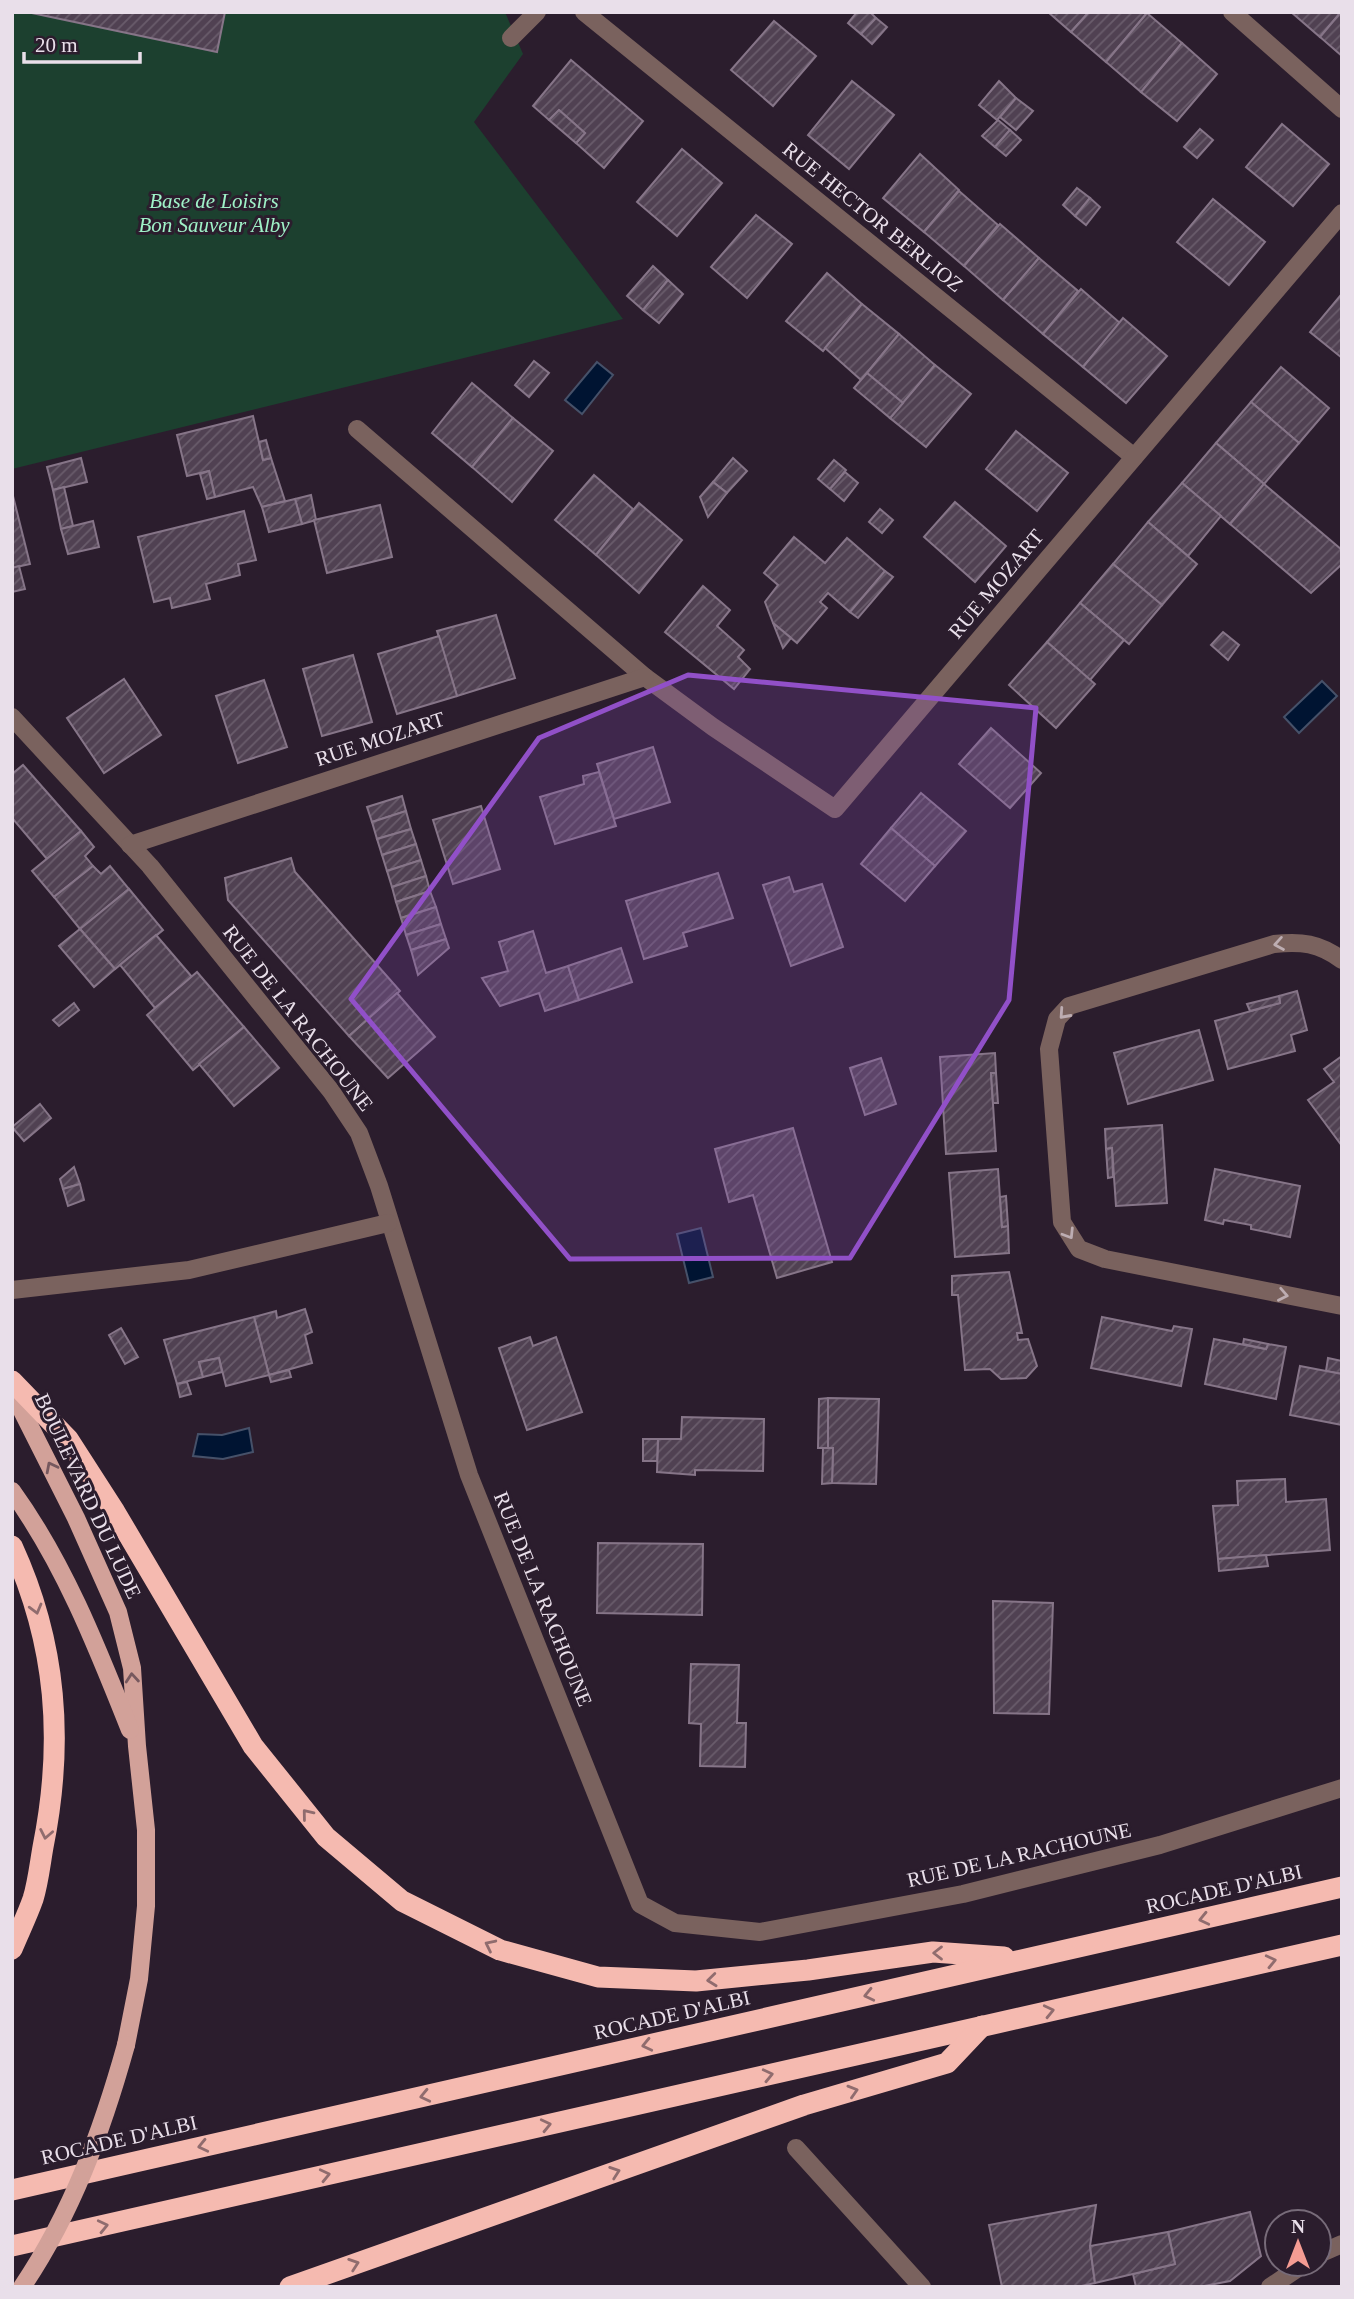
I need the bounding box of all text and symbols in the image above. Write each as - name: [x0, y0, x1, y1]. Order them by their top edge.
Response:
- scale bar: [24, 21, 140, 65]
- text: 20 m: [35, 33, 78, 57]
- street label: RUE HECTOR BERLIOZ: [778, 137, 968, 297]
- park label: Base de Loisirs Bon Sauveur Alby: [138, 189, 290, 237]
- street label: RUE MOZART: [944, 525, 1049, 643]
- street label: RUE MOZART: [312, 707, 448, 771]
- street label: RUE DE LA RACHOUNE: [218, 920, 378, 1116]
- one-way arrow: [1273, 936, 1284, 951]
- one-way arrow: [1060, 1005, 1072, 1018]
- one-way arrow: [1060, 1226, 1073, 1239]
- one-way arrow: [1277, 1287, 1289, 1302]
- street label: BOULEVARD DU LUDE: [30, 1390, 146, 1602]
- one-way arrow: [45, 1462, 59, 1474]
- street label: RUE DE LA RACHOUNE: [489, 1488, 597, 1710]
- one-way arrow: [28, 1603, 42, 1615]
- one-way arrow: [125, 1672, 140, 1683]
- one-way arrow: [303, 1809, 316, 1821]
- street label: RUE DE LA RACHOUNE: [905, 1818, 1133, 1892]
- one-way arrow: [39, 1828, 54, 1840]
- street label: ROCADE D'ALBI: [1144, 1859, 1304, 1919]
- one-way arrow: [1198, 1910, 1210, 1925]
- one-way arrow: [485, 1939, 497, 1953]
- one-way arrow: [932, 1945, 943, 1961]
- one-way arrow: [1265, 1955, 1277, 1969]
- one-way arrow: [707, 1972, 718, 1987]
- street label: ROCADE D'ALBI: [592, 1985, 752, 2045]
- one-way arrow: [863, 1987, 875, 2001]
- one-way arrow: [1043, 2005, 1055, 2019]
- one-way arrow: [641, 2037, 653, 2052]
- one-way arrow: [762, 2068, 774, 2083]
- one-way arrow: [847, 2084, 859, 2099]
- one-way arrow: [419, 2087, 431, 2102]
- street label: ROCADE D'ALBI: [39, 2110, 199, 2170]
- one-way arrow: [540, 2119, 552, 2133]
- one-way arrow: [197, 2138, 209, 2152]
- one-way arrow: [608, 2166, 620, 2180]
- one-way arrow: [318, 2169, 330, 2184]
- north arrow: [1263, 2208, 1333, 2278]
- text: N: [1291, 2216, 1305, 2237]
- one-way arrow: [97, 2220, 109, 2234]
- one-way arrow: [347, 2258, 359, 2272]

